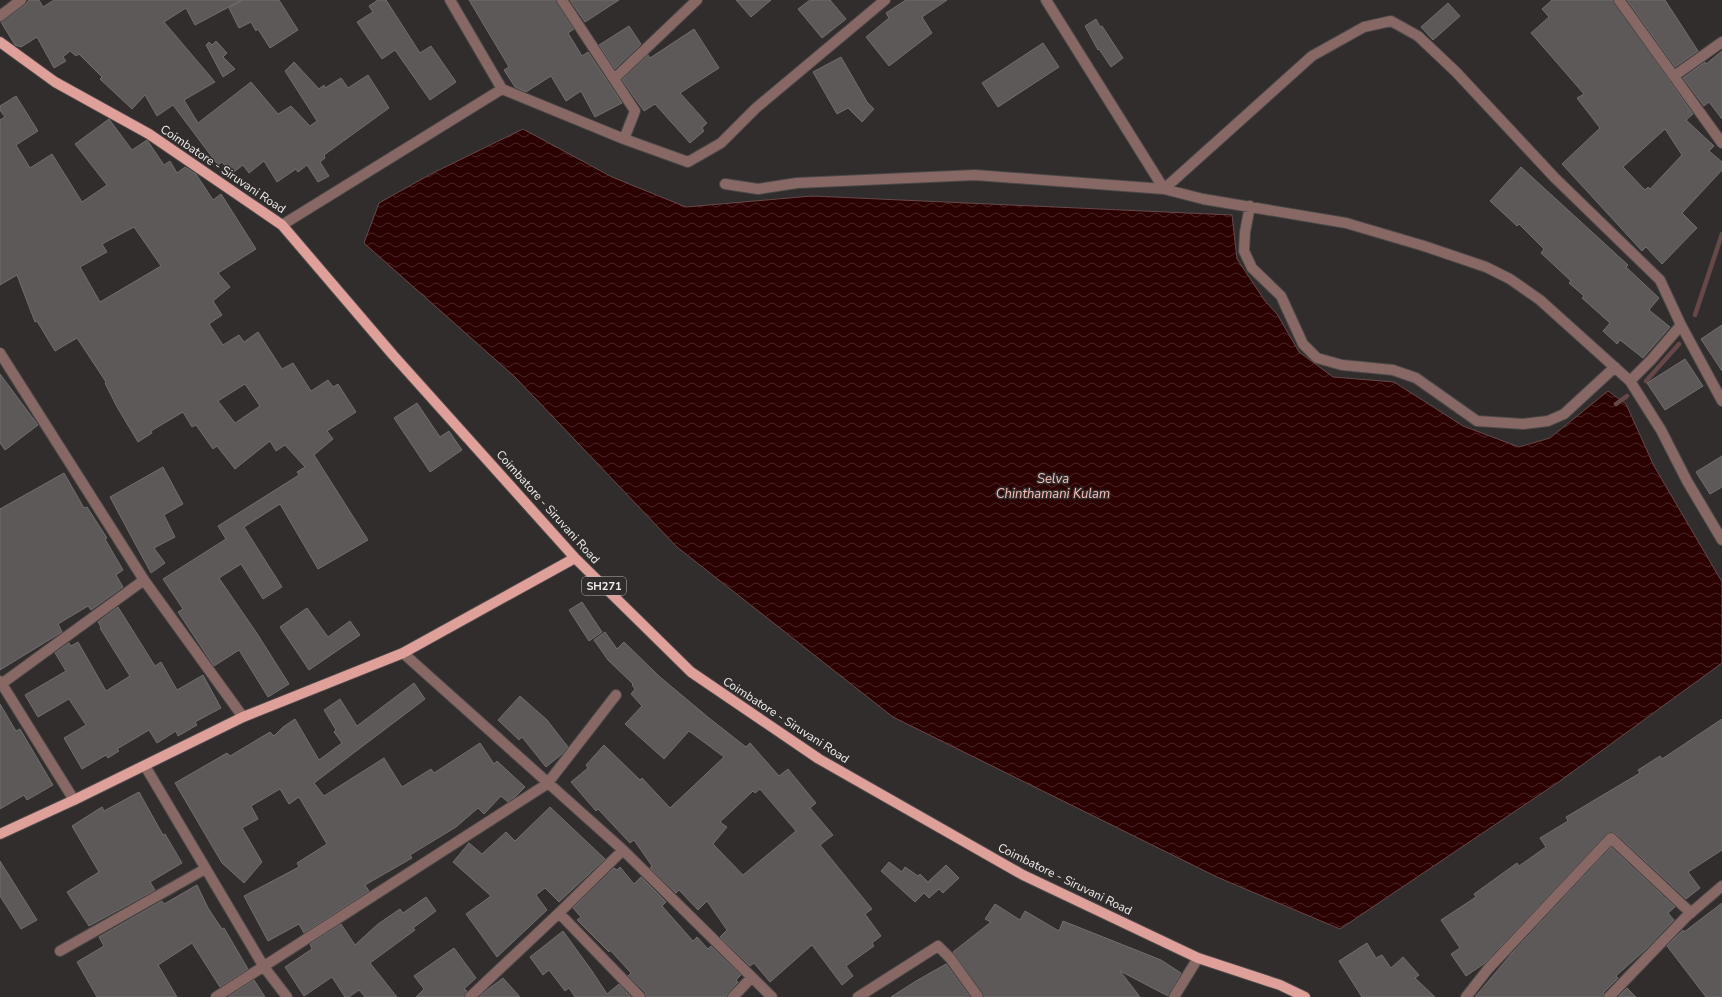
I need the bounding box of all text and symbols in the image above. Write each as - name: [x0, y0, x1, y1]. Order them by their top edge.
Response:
- street label: Coimbatore - Siruvani Road: [157, 121, 289, 217]
- street label: Coimbatore - Siruvani Road: [493, 447, 603, 567]
- water label: Selva Chinthamani Kulam: [996, 470, 1110, 503]
- road number: SH271: [582, 577, 626, 595]
- street label: Coimbatore - Siruvani Road: [720, 673, 852, 767]
- street label: Coimbatore - Siruvani Road: [995, 839, 1135, 919]

